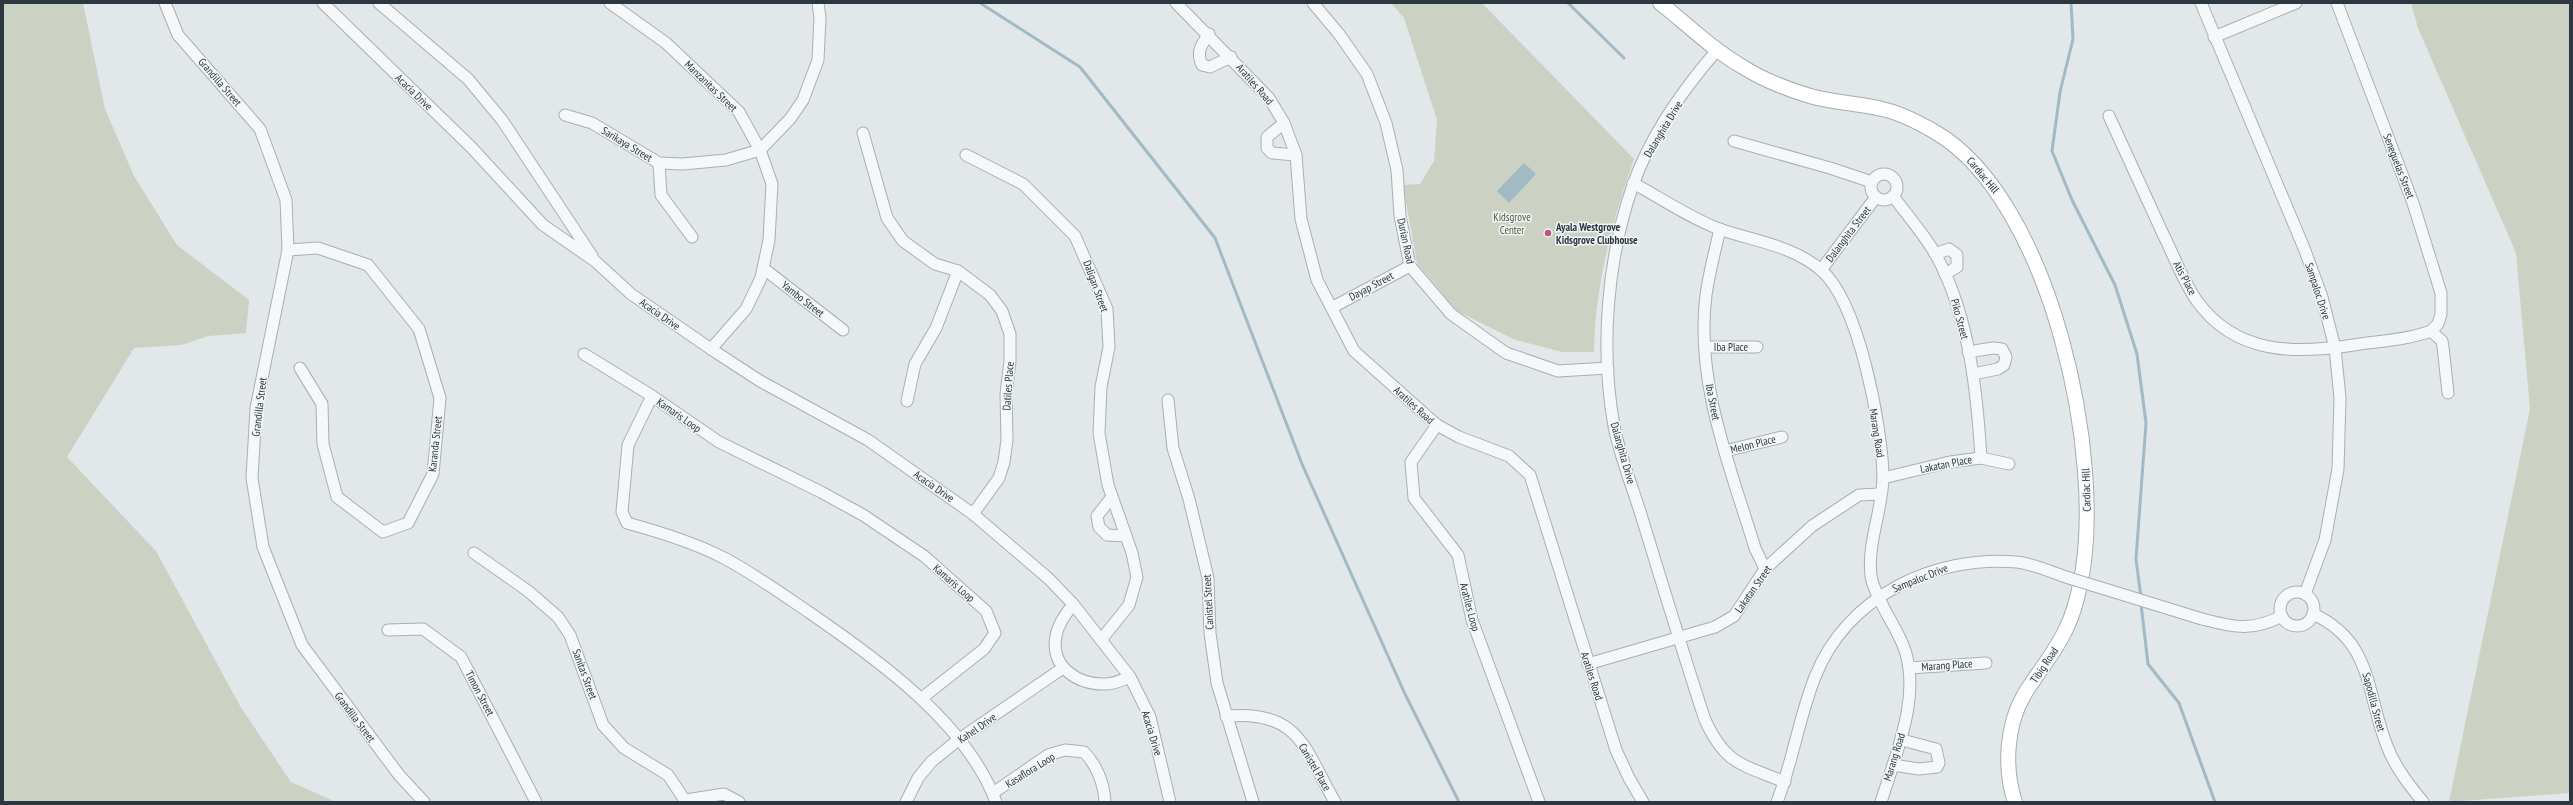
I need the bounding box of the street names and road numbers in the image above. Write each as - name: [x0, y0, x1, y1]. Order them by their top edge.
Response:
- street label: Grandilla Street: [195, 55, 245, 109]
- street label: Manzanitas Street: [682, 57, 740, 115]
- street label: Aratiles Road: [1233, 61, 1277, 108]
- street label: Acacia Drive: [392, 71, 436, 113]
- street label: Dalanghita Drive: [1641, 98, 1686, 160]
- street label: Sarikaya Street: [599, 123, 655, 165]
- street label: Seneguelas Street: [2380, 132, 2418, 200]
- street label: Cardiac Hill: [1964, 154, 2003, 196]
- street label: Dalanghita Street: [1822, 203, 1874, 265]
- street label: Durian Road: [1394, 217, 1418, 265]
- street label: Daligan Street: [1080, 258, 1112, 314]
- street label: Atis Place: [2170, 259, 2200, 298]
- street label: Sampaloc Drive: [2302, 261, 2334, 322]
- street label: Dayap Street: [1346, 268, 1396, 304]
- street label: Yambo Street: [779, 278, 827, 320]
- street label: Acacia Drive: [637, 295, 683, 333]
- street label: Piko Street: [1948, 297, 1972, 341]
- street label: Iba Place: [1714, 340, 1749, 354]
- street label: Datiles Place: [999, 361, 1017, 411]
- street label: Grandilla Street: [248, 377, 270, 437]
- street label: Aratiles Road: [1391, 383, 1437, 427]
- street label: Iba Street: [1703, 383, 1723, 421]
- street label: Kamaris Loop: [654, 395, 704, 435]
- street label: Marang Road: [1866, 407, 1888, 459]
- street label: Karanda Street: [425, 415, 445, 473]
- street label: Dalanghita Drive: [1607, 420, 1639, 486]
- street label: Melon Place: [1729, 432, 1778, 456]
- street label: Lakatan Place: [1919, 452, 1973, 476]
- street label: Acacia Drive: [911, 467, 957, 505]
- street label: Cardiac Hill: [2078, 468, 2094, 512]
- street label: Sampaloc Drive: [1890, 560, 1950, 596]
- street label: Kamaris Loop: [930, 561, 978, 605]
- street label: Lakatan Street: [1732, 563, 1774, 615]
- street label: Canistel Street: [1200, 574, 1216, 630]
- street label: Aratiles Loop: [1457, 581, 1483, 633]
- street label: Tibig Road: [2027, 644, 2061, 686]
- street label: Sanitas Street: [569, 647, 601, 701]
- street label: Aratiles Road: [1578, 650, 1606, 702]
- street label: Marang Place: [1921, 656, 1973, 674]
- street label: Timon Street: [462, 668, 498, 718]
- street label: Sapodilla Street: [2359, 671, 2389, 733]
- street label: Grandilla Street: [332, 689, 378, 745]
- street label: Kahel Drive: [955, 709, 999, 746]
- street label: Acacia Drive: [1139, 709, 1166, 758]
- street label: Marang Road: [1880, 731, 1908, 783]
- street label: Canistel Place: [1296, 741, 1334, 794]
- street label: Kasaflora Loop: [1003, 749, 1058, 791]

